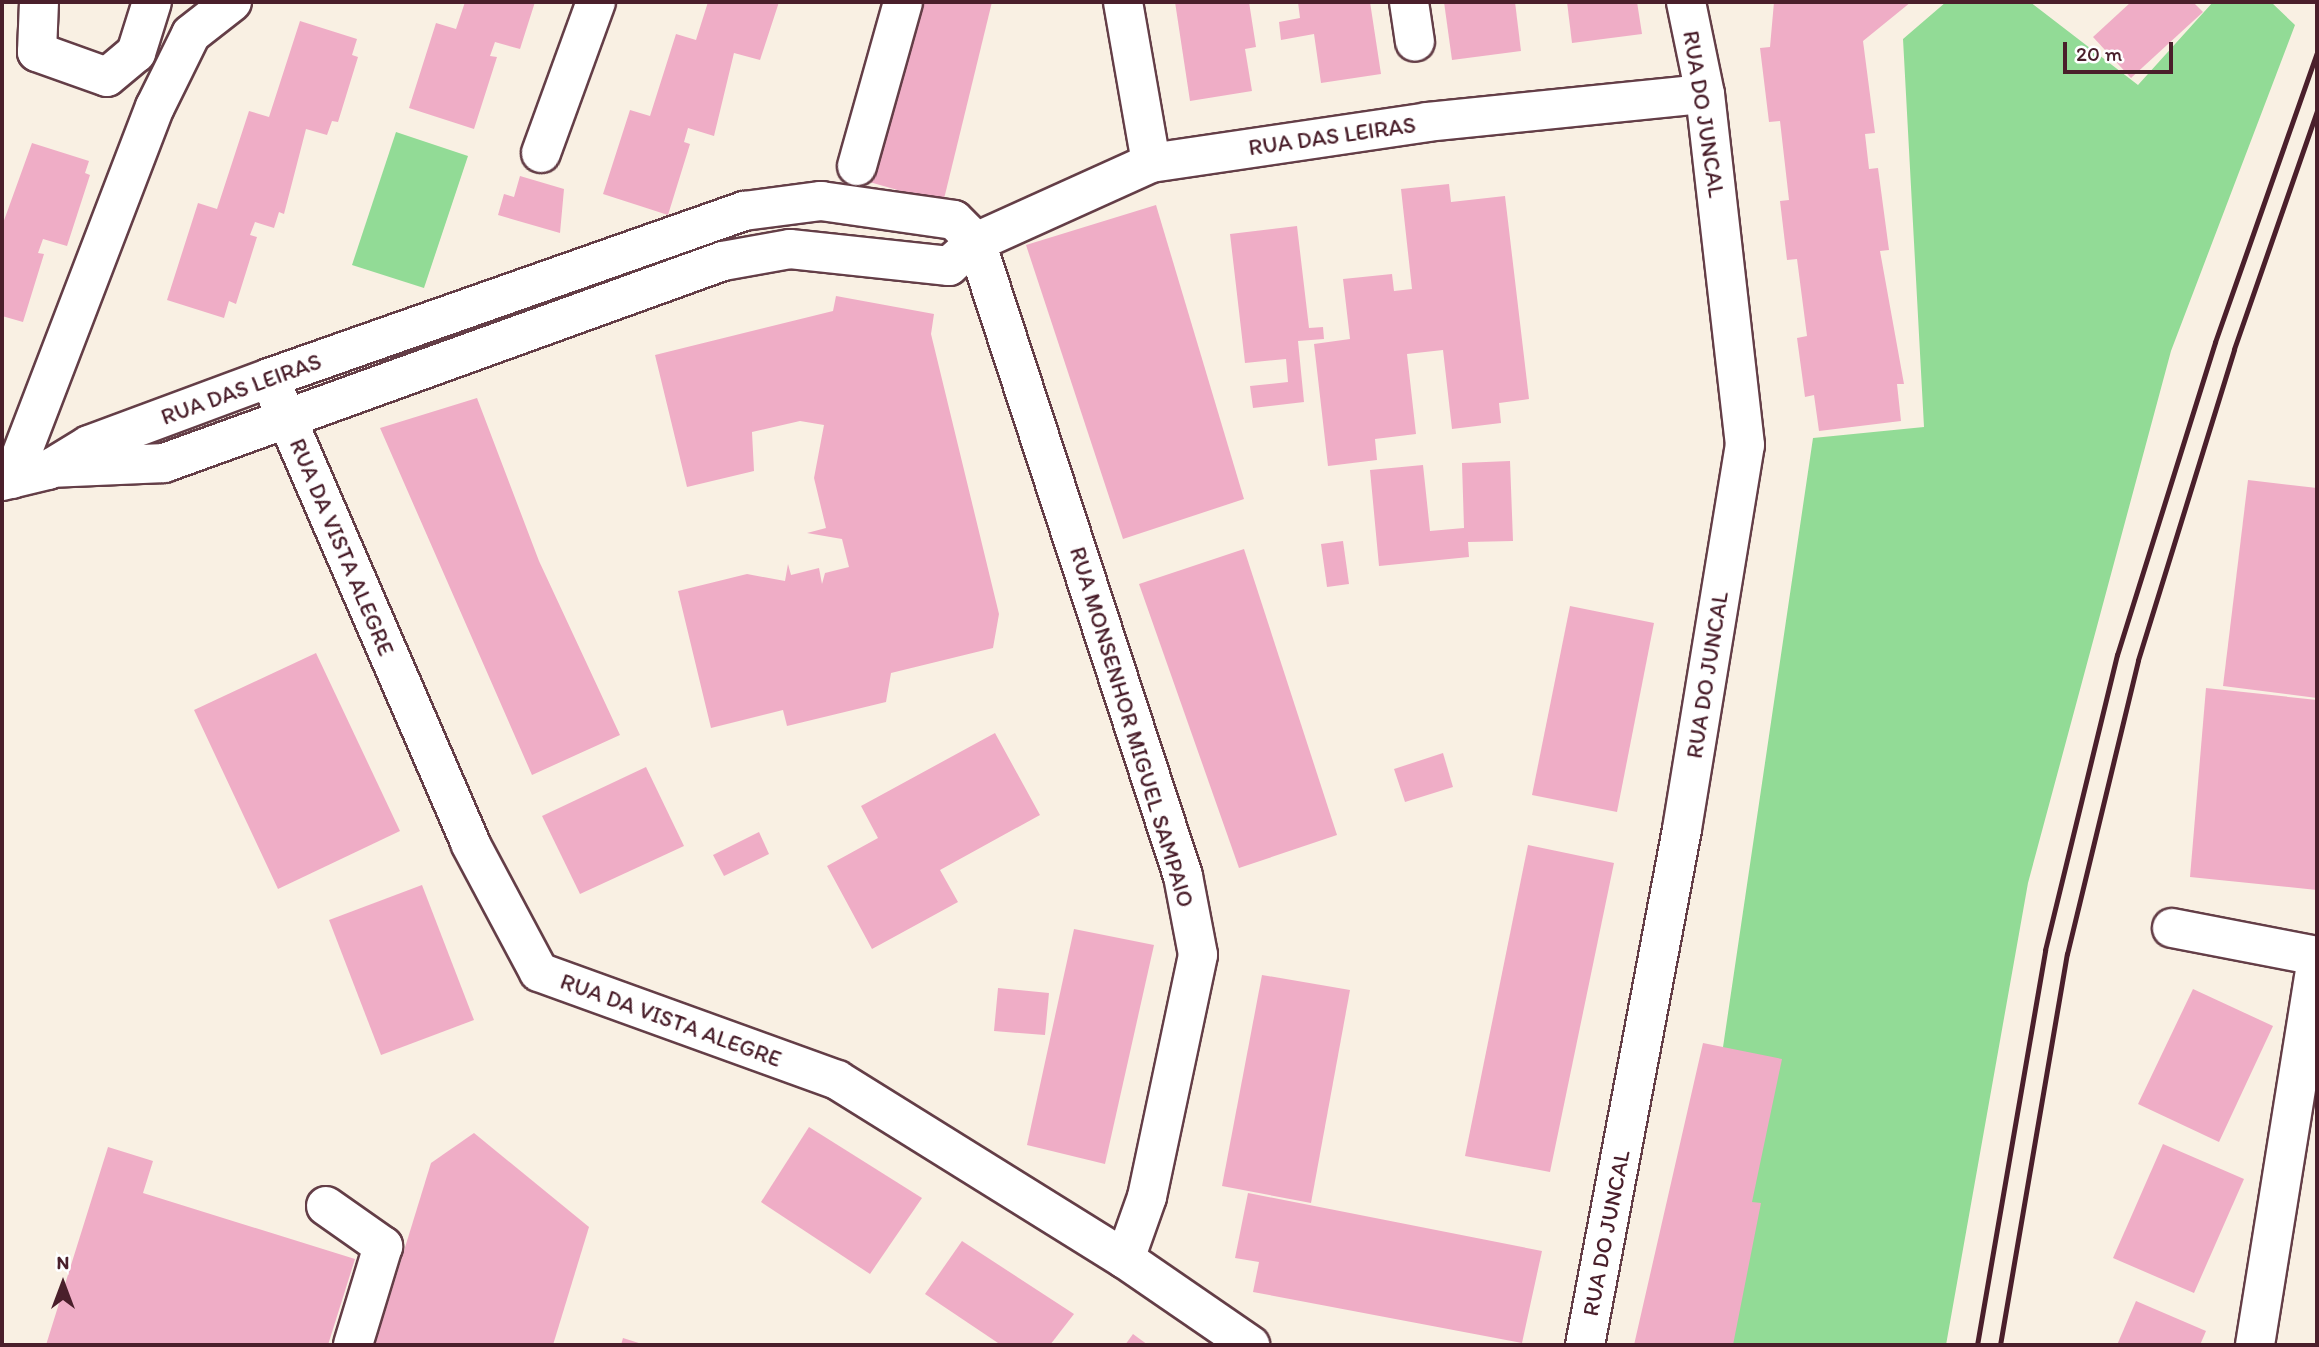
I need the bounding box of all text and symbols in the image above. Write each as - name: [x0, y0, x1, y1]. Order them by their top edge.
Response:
- street label: RUA DO JUNCAL: [1677, 28, 1731, 200]
- scale bar: [2067, 28, 2177, 72]
- text: 20 m: [2076, 41, 2122, 66]
- street label: RUA DAS LEIRAS: [1246, 111, 1418, 161]
- street label: RUA DAS LEIRAS: [157, 347, 325, 431]
- street label: RUA DA VISTA ALEGRE: [284, 434, 400, 660]
- street label: RUA MONSENHOR MIGUEL SAMPAIO: [1063, 542, 1201, 912]
- street label: RUA DO JUNCAL: [1680, 589, 1734, 761]
- street label: RUA DA VISTA ALEGRE: [556, 967, 786, 1073]
- street label: RUA DO JUNCAL: [1576, 1147, 1636, 1319]
- north arrow: [28, 1249, 98, 1319]
- text: N: [57, 1251, 69, 1274]

